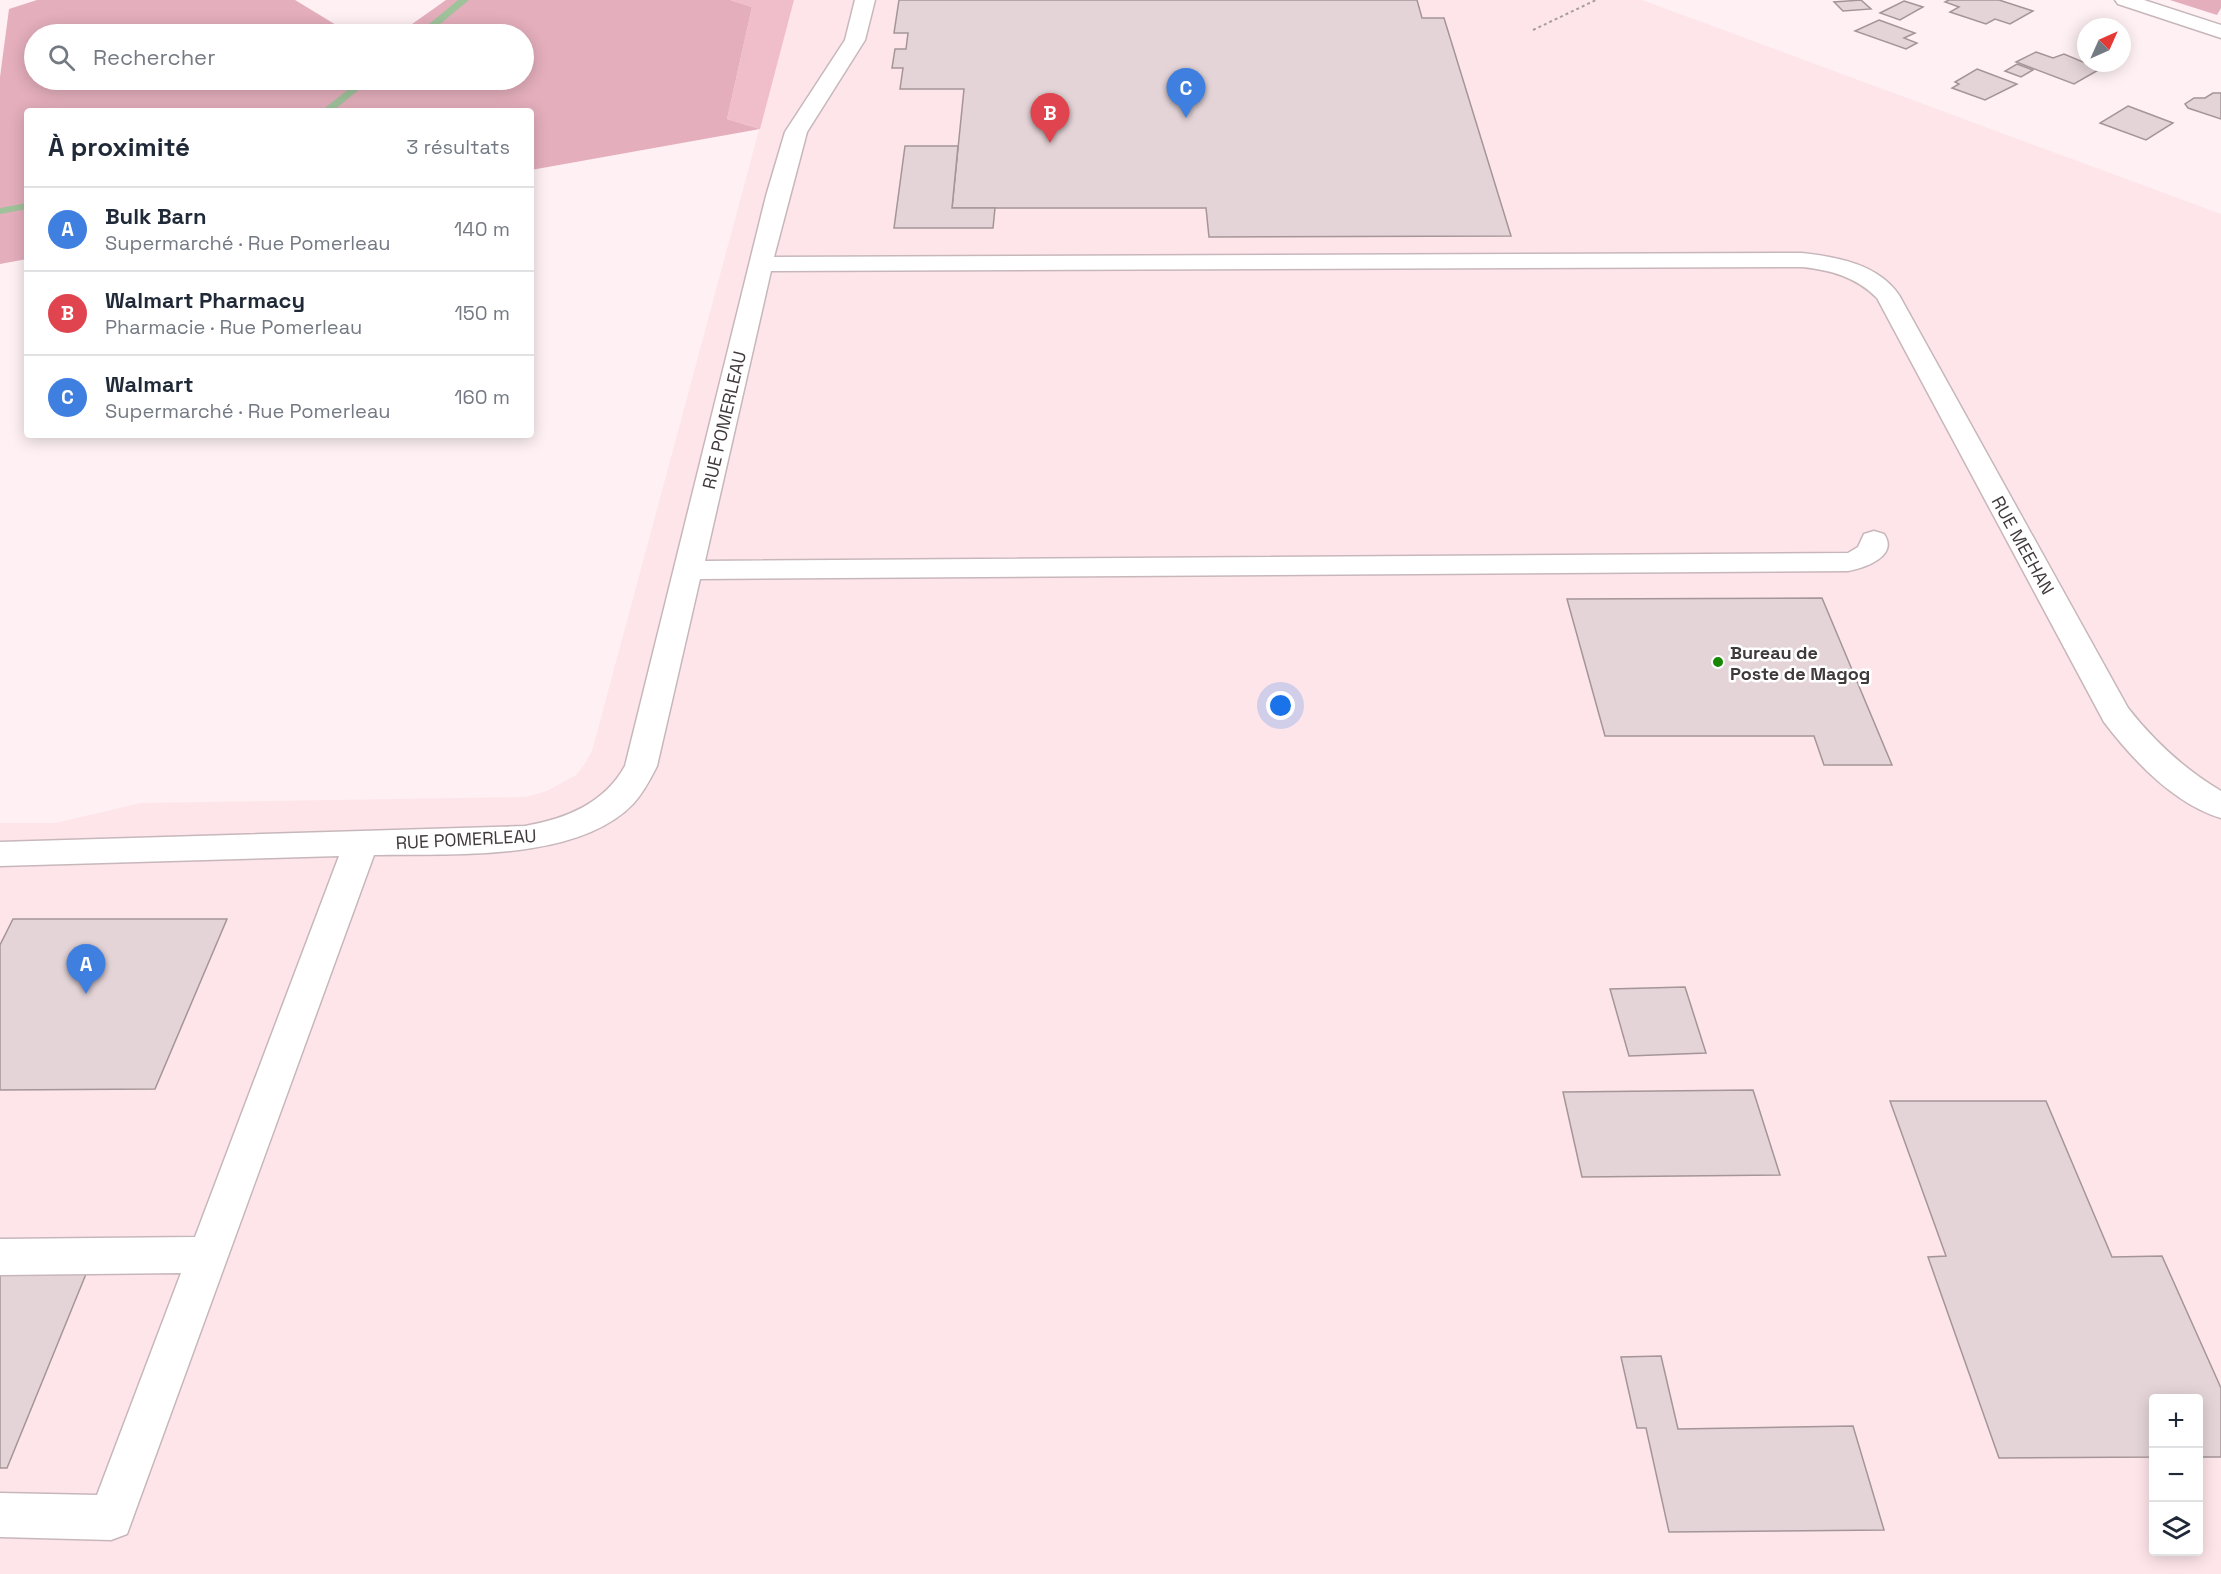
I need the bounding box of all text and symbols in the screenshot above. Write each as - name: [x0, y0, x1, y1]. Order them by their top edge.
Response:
- north arrow: [2077, 18, 2131, 72]
- search box: [24, 24, 534, 90]
- icon: search: [45, 41, 78, 74]
- text: Rechercher: [93, 43, 215, 71]
- pin: C: [1166, 68, 1206, 118]
- pin: B: [1030, 94, 1070, 143]
- text: À proximité: [48, 130, 190, 164]
- text: 3 résultats: [406, 134, 510, 160]
- text: Bulk Barn: [105, 202, 207, 230]
- text: A: [61, 216, 74, 242]
- text: 140 m: [454, 216, 510, 242]
- text: Supermarché · Rue Pomerleau: [105, 230, 390, 256]
- text: Walmart Pharmacy: [105, 286, 305, 314]
- text: B: [61, 300, 74, 326]
- text: 150 m: [455, 300, 510, 326]
- text: Pharmacie · Rue Pomerleau: [105, 314, 362, 340]
- street label: RUE POMERLEAU: [697, 349, 751, 491]
- text: Walmart: [105, 370, 193, 398]
- text: C: [61, 384, 74, 410]
- text: 160 m: [454, 384, 510, 410]
- text: Supermarché · Rue Pomerleau: [105, 398, 390, 424]
- street label: RUE MEEHAN: [1987, 492, 2059, 598]
- place label: Bureau de Poste de Magog: [1730, 641, 1870, 685]
- marker: Bureau de Poste de Magog: [1711, 655, 1725, 669]
- your location: [1266, 691, 1295, 720]
- street label: RUE POMERLEAU: [395, 824, 537, 854]
- pin: A: [66, 944, 106, 994]
- map controls: [2149, 1394, 2203, 1556]
- button: +: [2149, 1394, 2203, 1448]
- button: −: [2149, 1448, 2203, 1502]
- button: layers: [2149, 1502, 2203, 1556]

